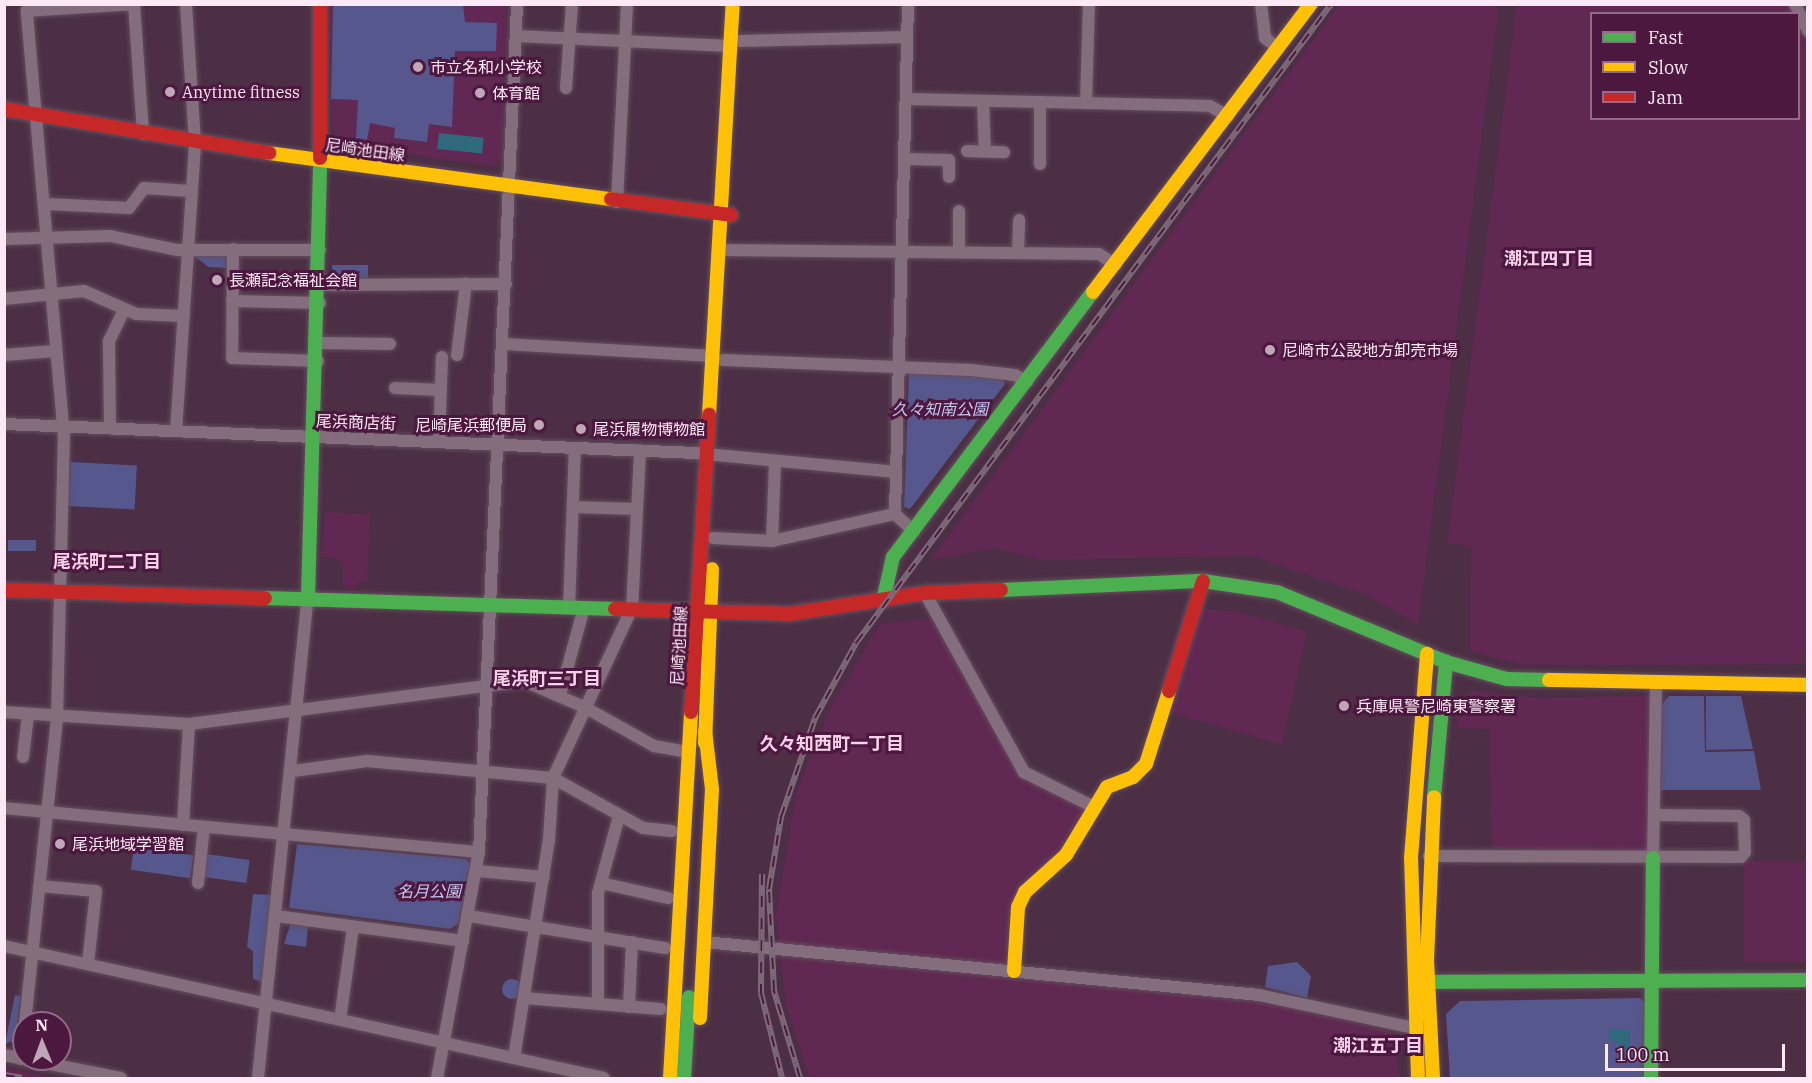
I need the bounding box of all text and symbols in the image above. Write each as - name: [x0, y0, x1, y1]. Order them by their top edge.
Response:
- legend: [1590, 12, 1800, 120]
- text: Fast: [1648, 26, 1683, 49]
- text: Slow: [1648, 56, 1688, 79]
- place label: 市立名和小学校: [430, 57, 542, 77]
- marker: 市立名和小学校: [411, 60, 425, 74]
- place label: Anytime fitness: [182, 82, 300, 102]
- place label: 体育館: [492, 83, 540, 103]
- marker: Anytime fitness: [163, 85, 177, 99]
- marker: 体育館: [473, 86, 487, 100]
- text: Jam: [1648, 86, 1683, 109]
- street label: 尼崎池田線: [324, 135, 406, 165]
- district label: 潮江四丁目: [1504, 248, 1594, 270]
- place label: 長瀬記念福祉会館: [229, 270, 357, 290]
- marker: 長瀬記念福祉会館: [210, 273, 224, 287]
- place label: 尼崎市公設地方卸売市場: [1282, 340, 1458, 360]
- marker: 尼崎市公設地方卸売市場: [1263, 343, 1277, 357]
- park label: 久々知南公園: [892, 399, 988, 419]
- street label: 尾浜商店街: [316, 411, 396, 433]
- place label: 尼崎尾浜郵便局: [415, 415, 527, 435]
- marker: 尼崎尾浜郵便局: [532, 418, 546, 432]
- place label: 尾浜履物博物館: [593, 419, 705, 439]
- marker: 尾浜履物博物館: [574, 422, 588, 436]
- district label: 尾浜町二丁目: [53, 551, 161, 573]
- street label: 尼崎池田線: [667, 606, 691, 686]
- district label: 尾浜町三丁目: [493, 668, 601, 690]
- place label: 兵庫県警尼崎東警察署: [1356, 696, 1516, 716]
- marker: 兵庫県警尼崎東警察署: [1337, 699, 1351, 713]
- district label: 久々知西町一丁目: [760, 733, 904, 755]
- place label: 尾浜地域学習館: [72, 834, 184, 854]
- marker: 尾浜地域学習館: [53, 837, 67, 851]
- park label: 名月公園: [397, 881, 461, 901]
- north arrow: [12, 1011, 72, 1071]
- text: N: [35, 1015, 48, 1035]
- scale bar: [1608, 1032, 1788, 1070]
- district label: 潮江五丁目: [1333, 1035, 1423, 1057]
- text: 100 m: [1616, 1043, 1670, 1066]

